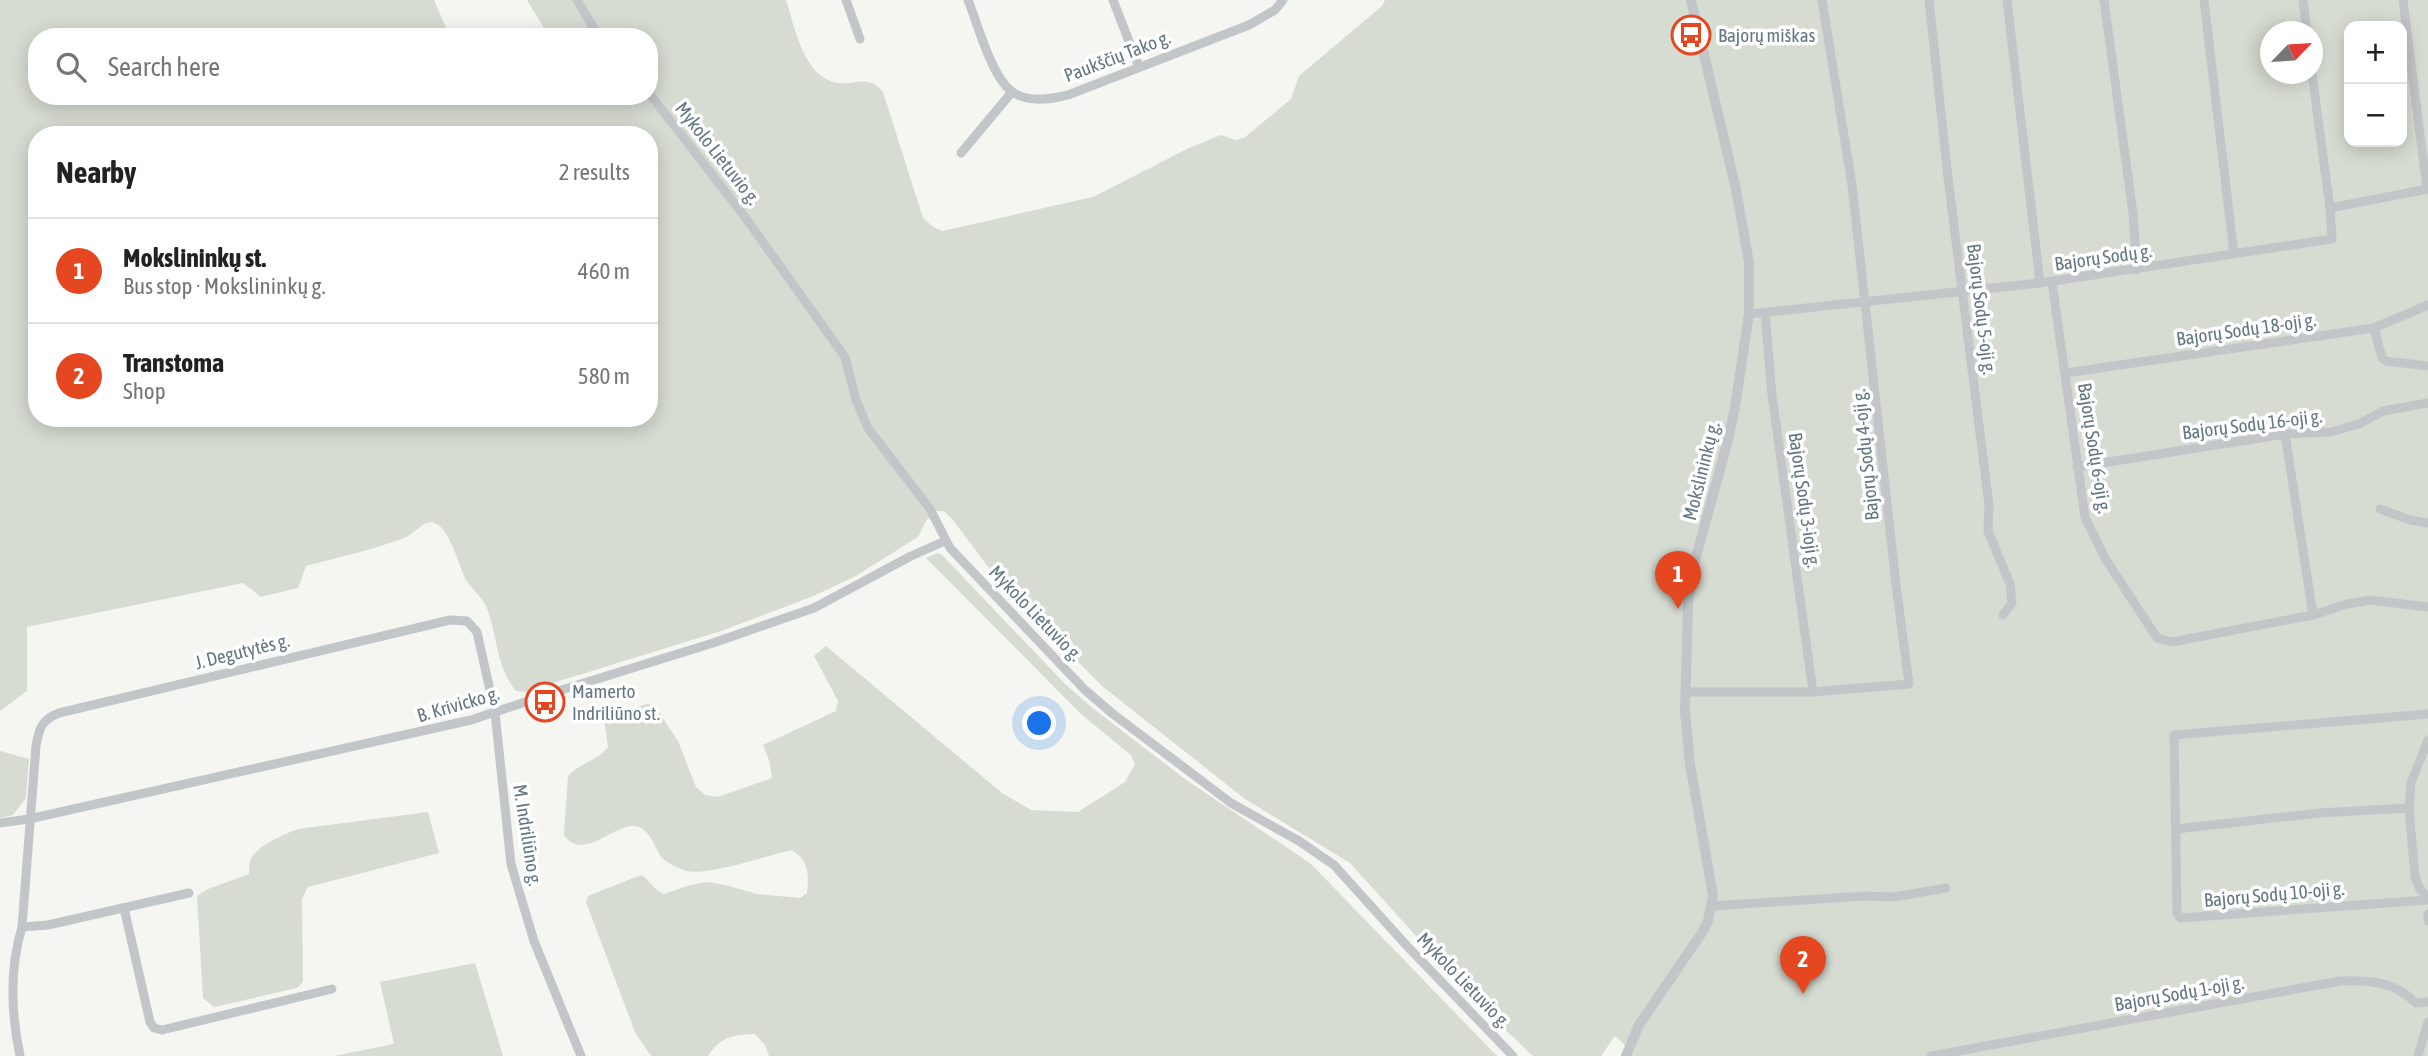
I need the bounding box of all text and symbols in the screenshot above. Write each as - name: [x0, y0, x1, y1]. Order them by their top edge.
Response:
- bus stop icon: Bajorų miškas: [1670, 14, 1712, 56]
- north arrow: [2260, 21, 2323, 84]
- map controls: [2344, 21, 2407, 147]
- button: +: [2344, 21, 2407, 84]
- place label: Bajorų miškas: [1718, 24, 1815, 46]
- street label: Paukščių Tako g.: [1061, 26, 1173, 86]
- search box: [28, 28, 658, 105]
- icon: search: [52, 48, 90, 86]
- text: Search here: [108, 52, 220, 82]
- button: −: [2344, 84, 2407, 147]
- street label: Mykolo Lietuvio g.: [671, 97, 765, 209]
- text: Nearby: [56, 155, 136, 189]
- text: 2 results: [559, 159, 630, 185]
- street label: Bajorų Sodų g.: [2053, 239, 2153, 275]
- street label: Bajorų Sodų 5-oji g.: [1963, 242, 2001, 376]
- text: Mokslininkų st.: [123, 243, 266, 273]
- text: 1: [74, 258, 84, 284]
- text: 460 m: [578, 258, 630, 284]
- text: Bus stop · Mokslininkų g.: [123, 273, 326, 299]
- street label: Bajorų Sodų 18-oji g.: [2175, 308, 2317, 350]
- text: Transtoma: [123, 348, 224, 378]
- text: 2: [74, 363, 84, 389]
- text: 580 m: [578, 363, 630, 389]
- text: Shop: [123, 378, 166, 404]
- street label: Bajorų Sodų 6-oji g.: [2074, 381, 2116, 515]
- street label: Bajorų Sodų 4-oji g.: [1847, 388, 1883, 522]
- street label: Bajorų Sodų 16-oji g.: [2181, 405, 2323, 443]
- street label: Mokslininkų g.: [1678, 420, 1724, 522]
- street label: Bajorų Sodų 3-ioji g.: [1785, 431, 1825, 569]
- pin: 1: [1655, 551, 1701, 609]
- street label: Mykolo Lietuvio g.: [985, 561, 1087, 665]
- street label: J. Degutytės g.: [193, 629, 291, 673]
- place label: Mamerto Indriliūno st.: [572, 680, 660, 724]
- bus stop icon: Mamerto Indriliūno st.: [524, 681, 566, 723]
- street label: B. Krivicko g.: [414, 682, 502, 726]
- your location: [1022, 706, 1056, 740]
- street label: M. Indriliūno g.: [509, 783, 547, 887]
- street label: Bajorų Sodų 10-oji g.: [2203, 877, 2345, 911]
- street label: Mykolo Lietuvio g.: [1413, 928, 1515, 1032]
- pin: 2: [1780, 936, 1826, 994]
- street label: Bajorų Sodų 1-oji g.: [2113, 971, 2245, 1015]

